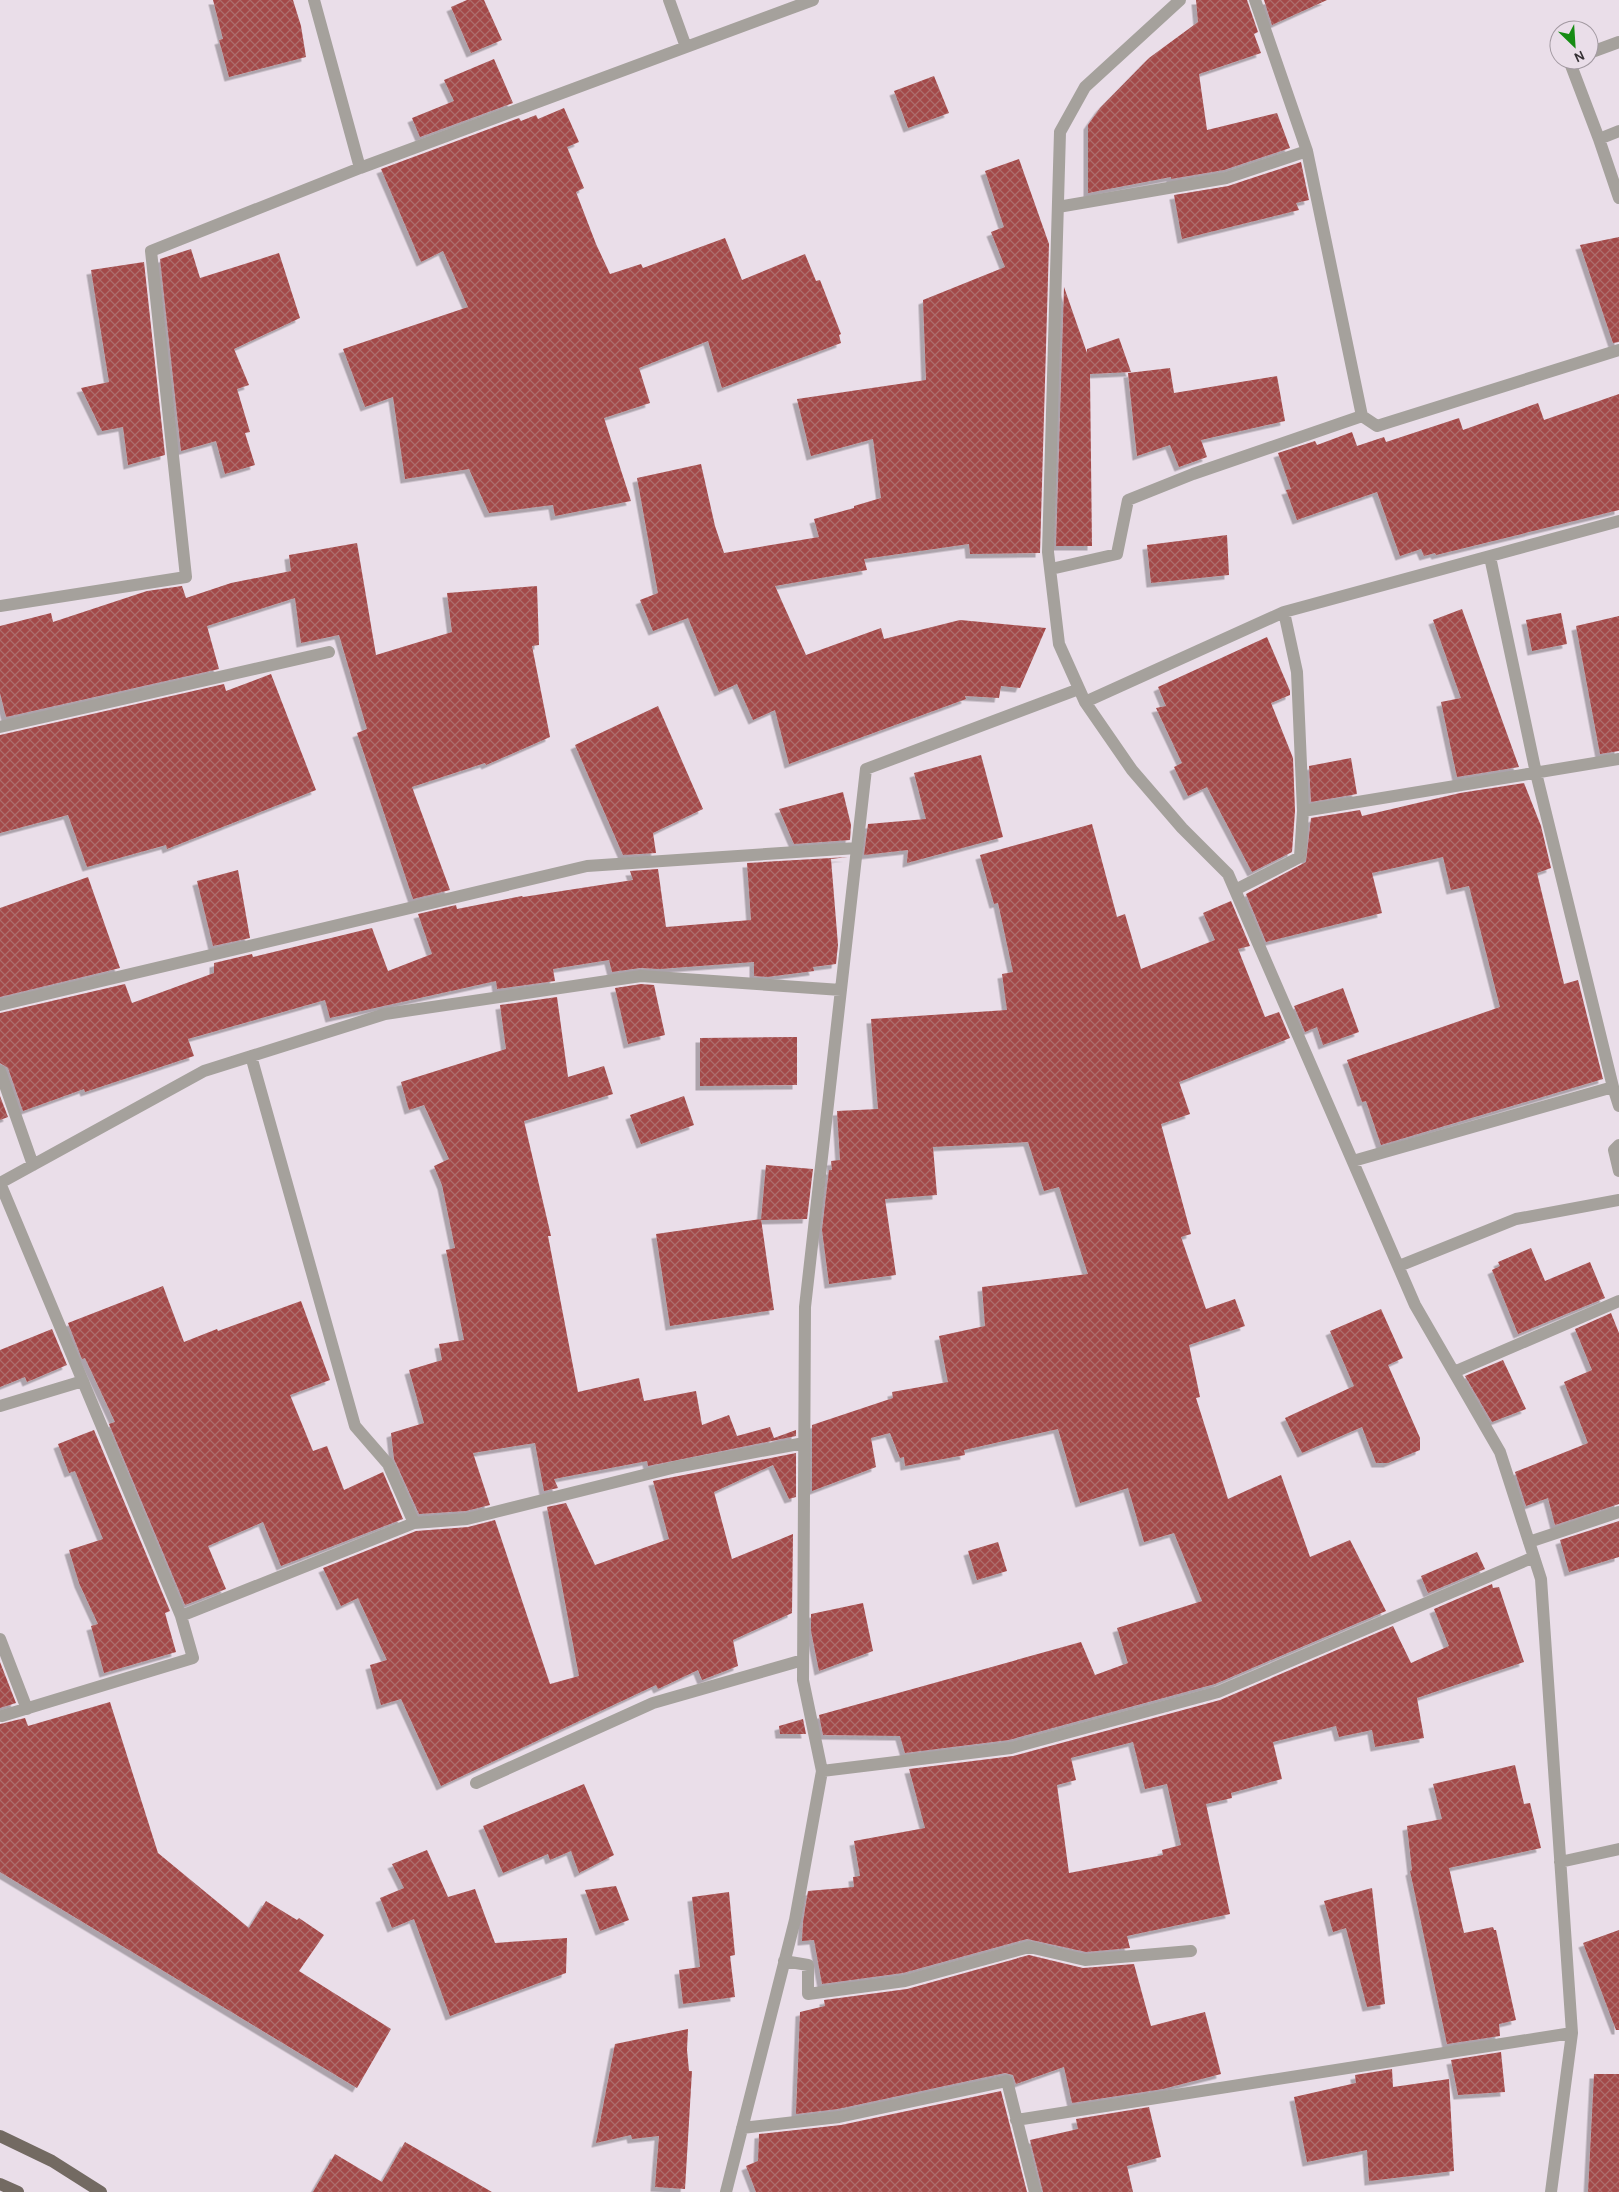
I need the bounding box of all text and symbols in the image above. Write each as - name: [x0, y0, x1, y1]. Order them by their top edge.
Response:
- north arrow: [1549, 20, 1599, 70]
- text: N: [1571, 47, 1587, 66]

